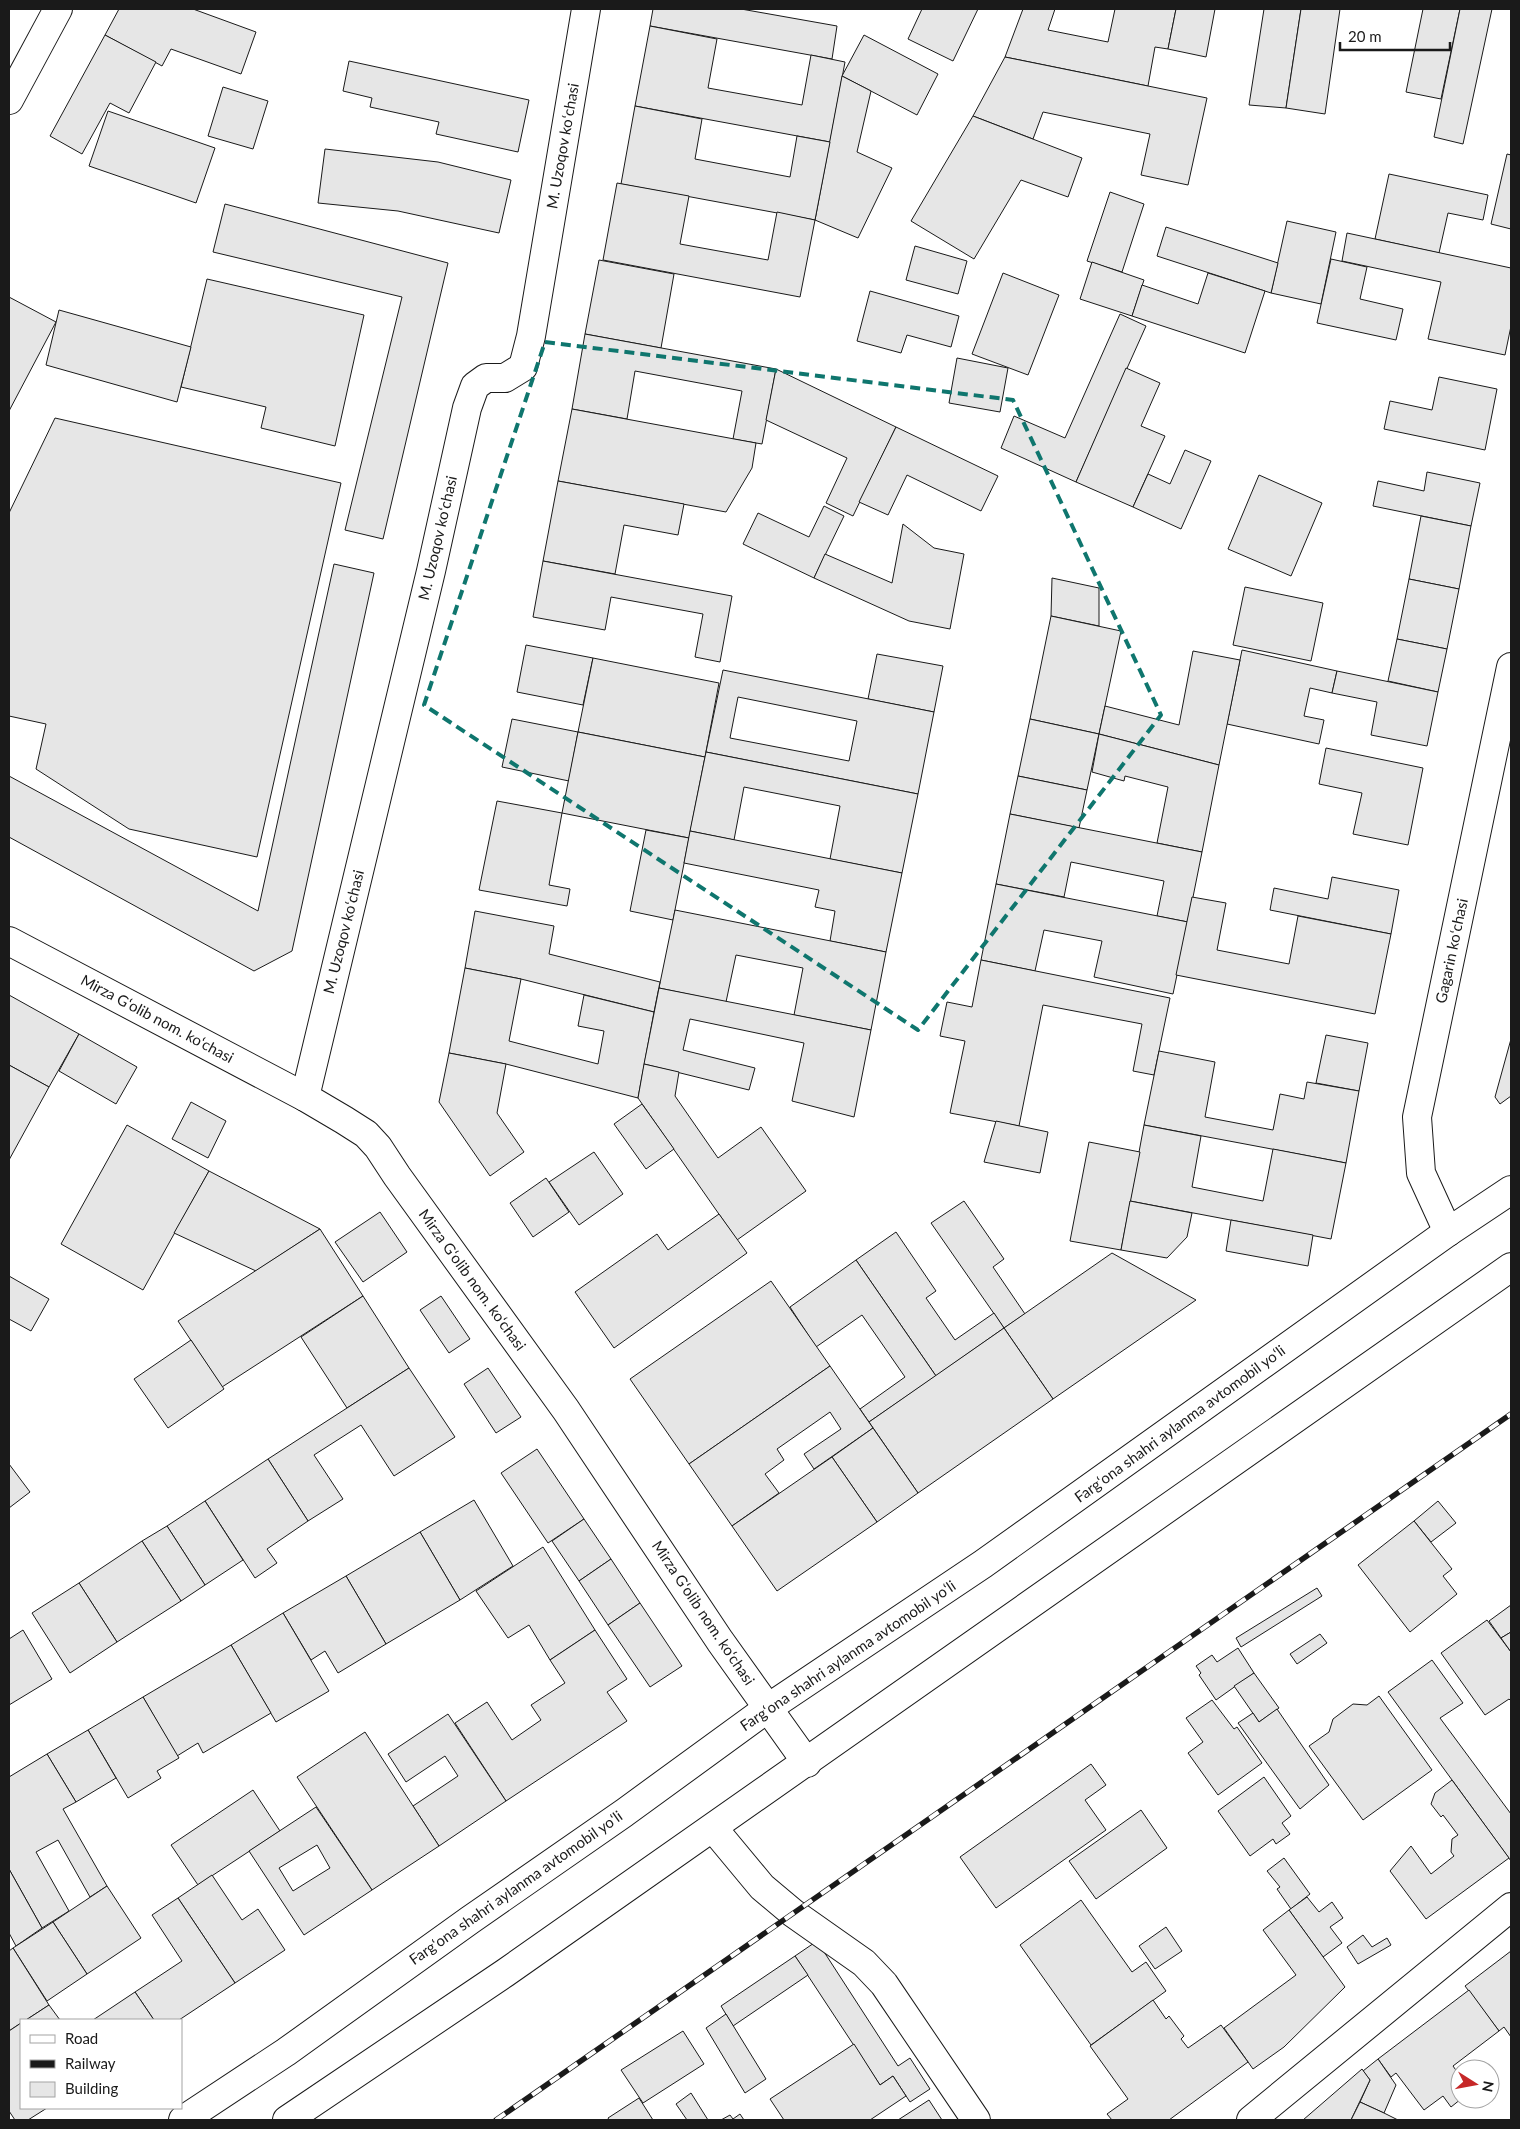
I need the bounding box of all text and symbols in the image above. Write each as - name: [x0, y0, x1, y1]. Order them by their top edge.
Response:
- scale bar: [1340, 20, 1450, 52]
- text: 20 m: [1348, 27, 1382, 45]
- street label: M. Uzoqov koʻchasi: [542, 82, 582, 210]
- street label: M. Uzoqov koʻchasi: [414, 474, 460, 602]
- street label: M. Uzoqov koʻchasi: [319, 868, 367, 996]
- street label: Gagarin koʻchasi: [1431, 897, 1471, 1005]
- street label: Mirza G‘olib nom. ko‘chasi: [78, 970, 237, 1066]
- street label: Mirza G‘olib nom. ko‘chasi: [415, 1205, 530, 1354]
- street label: Fargʻona shahri aylanma avtomobil yoʻli: [1071, 1341, 1288, 1506]
- street label: Mirza G‘olib nom. ko‘chasi: [649, 1537, 759, 1688]
- street label: Fargʻona shahri aylanma avtomobil yoʻli: [736, 1576, 959, 1734]
- street label: Fargʻona shahri aylanma avtomobil yoʻli: [405, 1806, 625, 1968]
- legend: [20, 2019, 182, 2109]
- text: Road: [65, 2029, 98, 2047]
- text: Railway: [65, 2054, 116, 2072]
- north arrow: [1450, 2059, 1500, 2109]
- text: Building: [65, 2079, 118, 2097]
- text: N: [1479, 2080, 1498, 2093]

